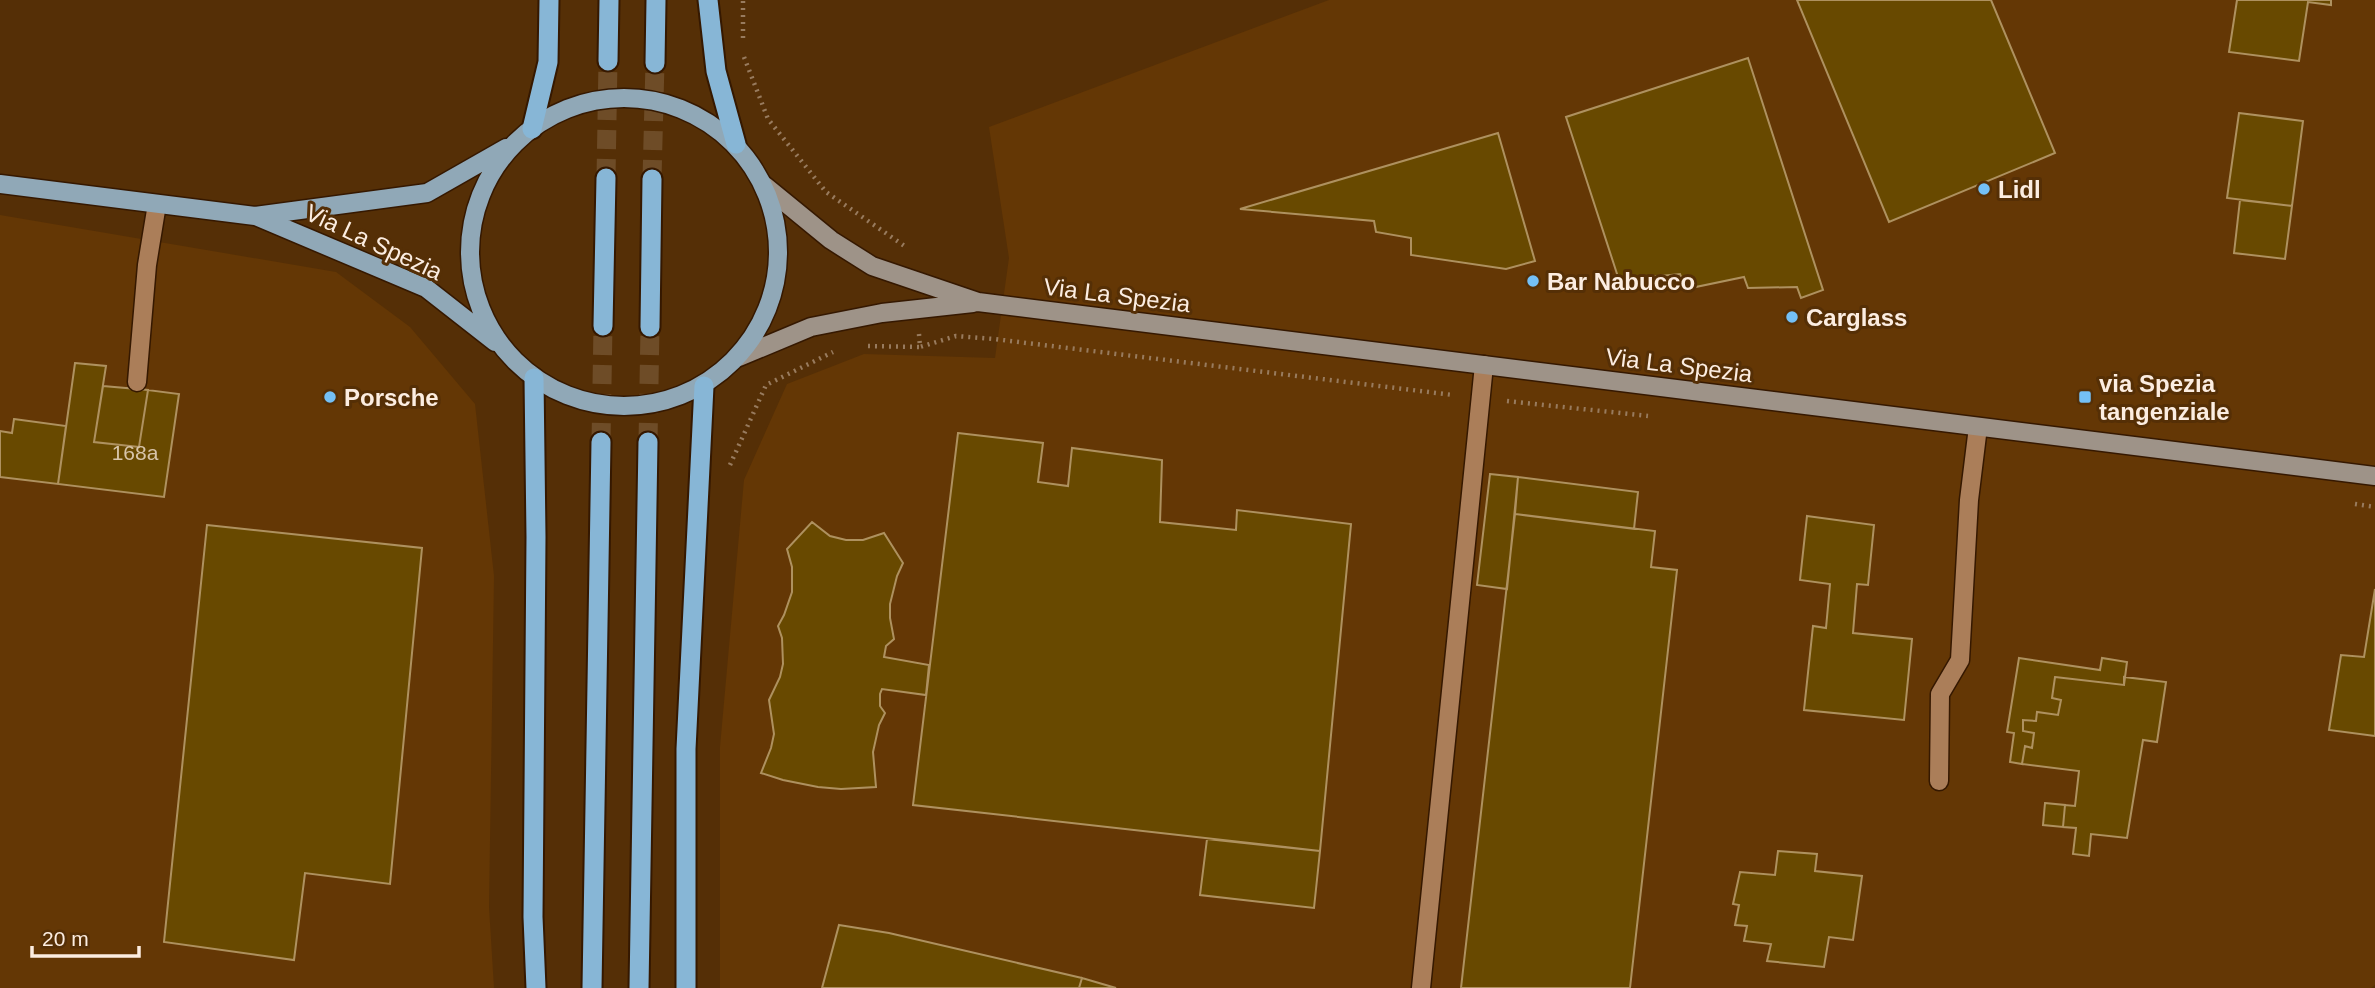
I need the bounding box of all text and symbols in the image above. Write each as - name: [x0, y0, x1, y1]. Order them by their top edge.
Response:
- place label: Lidl: [1998, 176, 2041, 203]
- marker: Lidl: [1976, 181, 1992, 197]
- street label: Via La Spezia: [301, 199, 447, 286]
- place label: Bar Nabucco: [1547, 268, 1695, 295]
- street label: Via La Spezia: [1042, 273, 1193, 317]
- marker: Bar Nabucco: [1525, 273, 1541, 289]
- place label: Carglass: [1806, 304, 1907, 331]
- marker: Carglass: [1784, 309, 1800, 325]
- street label: Via La Spezia: [1604, 343, 1755, 387]
- place label: via Spezia tangenziale: [2099, 370, 2230, 425]
- place label: Porsche: [344, 384, 439, 411]
- marker: Porsche: [322, 389, 338, 405]
- marker: via Spezia tangenziale: [2077, 389, 2093, 405]
- house number: 168a: [112, 441, 159, 464]
- scale bar: [32, 914, 138, 958]
- text: 20 m: [42, 927, 89, 950]

